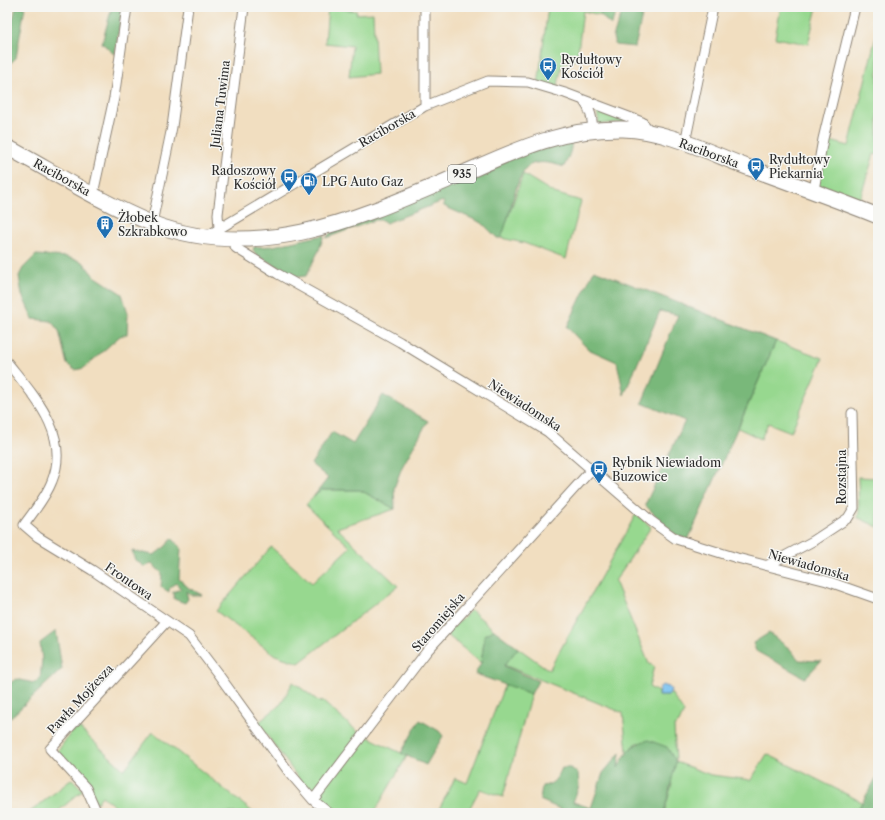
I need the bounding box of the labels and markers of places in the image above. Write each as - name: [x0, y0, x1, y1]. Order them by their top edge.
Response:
- place label: Rydułtowy Kościół: [561, 52, 622, 81]
- bus stop icon: Rydułtowy Kościół: [538, 56, 558, 81]
- place label: Rydułtowy Piekarnia: [769, 152, 830, 181]
- bus stop icon: Rydułtowy Piekarnia: [746, 156, 766, 181]
- place label: Radoszowy Kościół: [211, 163, 276, 192]
- bus stop icon: Radoszowy Kościół: [279, 167, 299, 192]
- fuel station icon: LPG Auto Gaz: [299, 171, 319, 196]
- place label: LPG Auto Gaz: [322, 174, 403, 189]
- place label: Żłobek Szkrabkowo: [118, 209, 187, 239]
- building icon: Żłobek Szkrabkowo: [95, 214, 115, 239]
- place label: Rybnik Niewiadom Buzowice: [612, 455, 721, 484]
- bus stop icon: Rybnik Niewiadom Buzowice: [589, 459, 609, 484]

